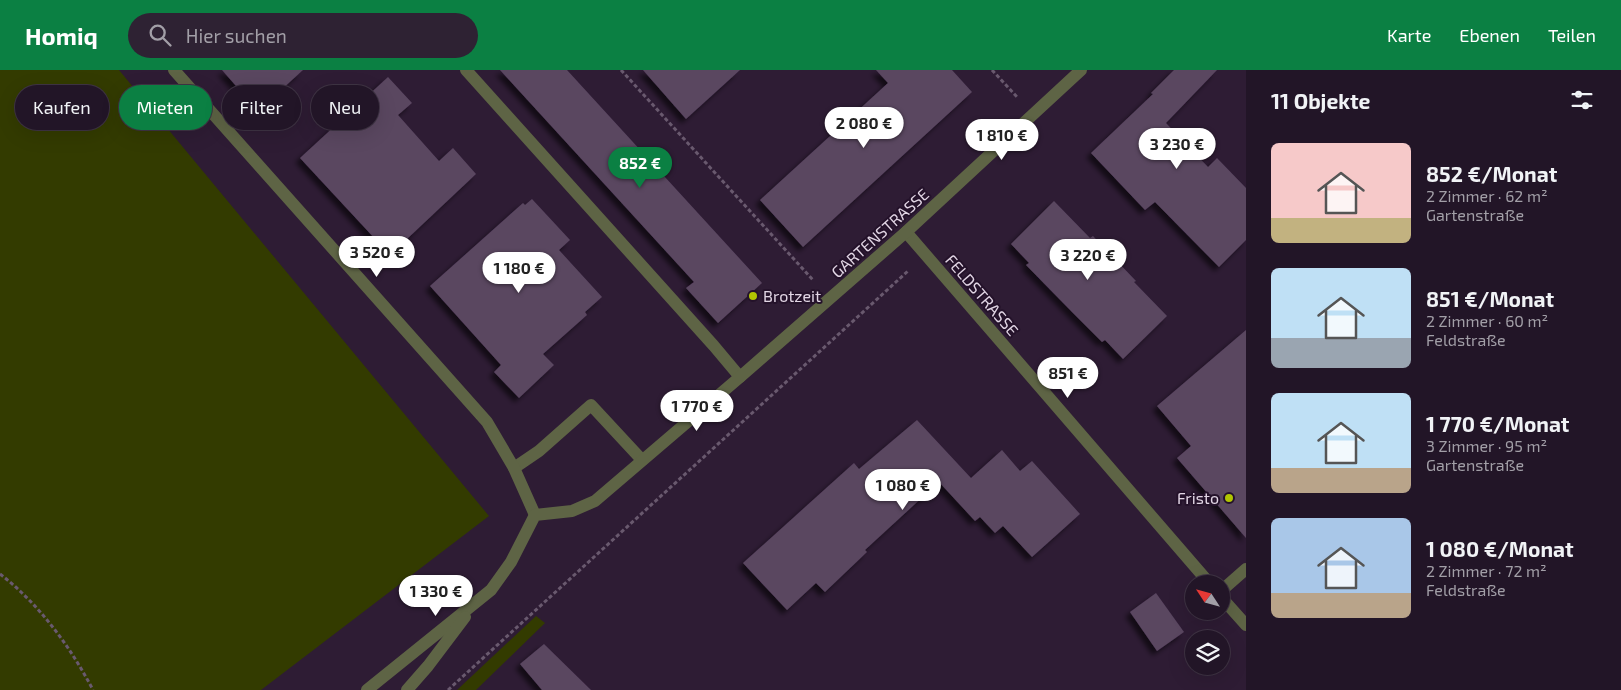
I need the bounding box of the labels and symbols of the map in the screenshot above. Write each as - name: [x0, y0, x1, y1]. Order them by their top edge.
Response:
- pin: 2 080 €: [818, 106, 910, 149]
- pin: 1 810 €: [956, 118, 1048, 161]
- pin: 3 230 €: [1131, 128, 1223, 170]
- pin: 852 €: [605, 146, 675, 189]
- street label: GARTENSTRASSE: [827, 184, 932, 281]
- pin: 3 520 €: [331, 236, 423, 278]
- pin: 3 220 €: [1042, 238, 1134, 281]
- street label: FELDSTRASSE: [942, 250, 1023, 339]
- pin: 1 180 €: [473, 252, 565, 294]
- place label: Brotzeit: [763, 286, 821, 305]
- marker: Brotzeit: [747, 290, 759, 302]
- pin: 851 €: [1033, 356, 1103, 399]
- pin: 1 770 €: [651, 390, 743, 432]
- pin: 1 080 €: [857, 468, 949, 511]
- place label: Fristo: [1177, 488, 1219, 507]
- marker: Fristo: [1223, 492, 1235, 504]
- pin: 1 330 €: [390, 574, 482, 617]
- north arrow: [1185, 575, 1230, 620]

